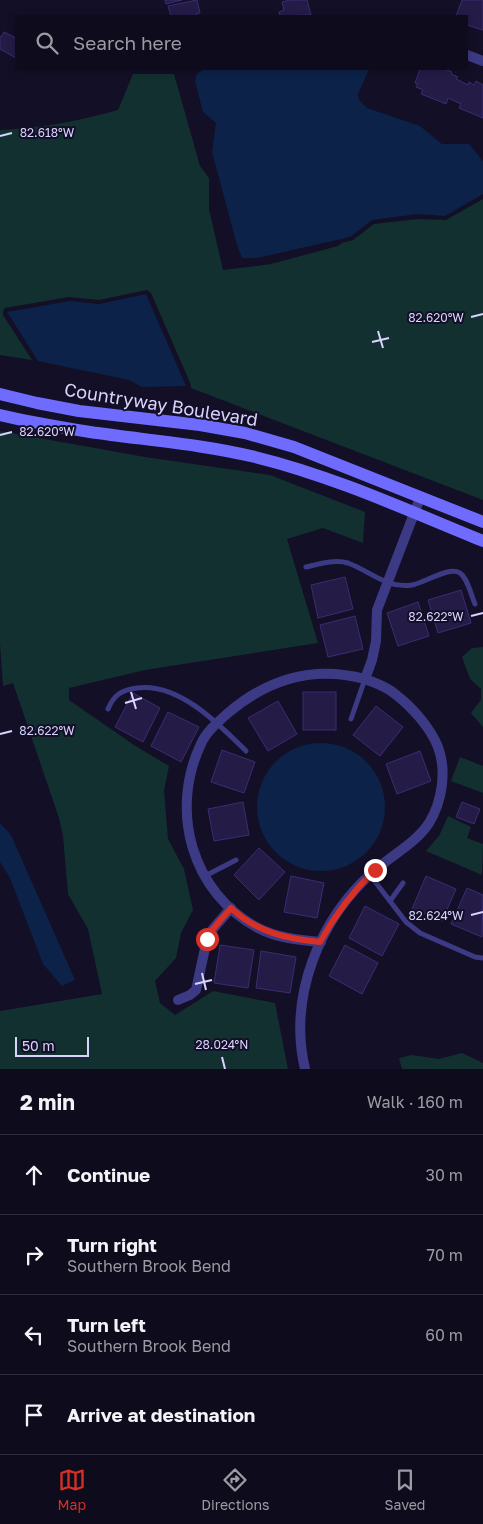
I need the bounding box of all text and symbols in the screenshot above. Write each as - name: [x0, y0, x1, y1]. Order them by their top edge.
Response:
- search box: [15, 15, 468, 70]
- icon: search: [33, 29, 61, 57]
- text: Search here: [73, 31, 182, 54]
- text: 82.618°W: [20, 125, 75, 140]
- text: 82.620°W: [408, 310, 464, 325]
- street label: Countryway Boulevard: [63, 378, 260, 430]
- text: 82.620°W: [19, 424, 75, 439]
- text: 82.622°W: [408, 609, 464, 624]
- text: 82.622°W: [19, 723, 75, 738]
- route end: [364, 859, 387, 882]
- text: 82.624°W: [408, 908, 464, 923]
- route start: [196, 928, 219, 951]
- scale bar: [15, 1034, 89, 1057]
- text: 50 m: [22, 1037, 55, 1054]
- text: 28.024°N: [196, 1037, 248, 1052]
- text: 2 min: [20, 1089, 75, 1115]
- text: Walk · 160 m: [367, 1092, 463, 1112]
- icon: ahead: [20, 1161, 48, 1189]
- text: Continue: [67, 1163, 150, 1186]
- text: 30 m: [426, 1165, 463, 1185]
- text: Turn right: [67, 1233, 157, 1256]
- icon: right: [20, 1241, 48, 1269]
- text: 70 m: [426, 1245, 463, 1265]
- text: Southern Brook Bend: [67, 1256, 231, 1276]
- text: Turn left: [67, 1313, 146, 1336]
- icon: left: [20, 1321, 48, 1349]
- text: 60 m: [425, 1325, 463, 1345]
- text: Southern Brook Bend: [67, 1336, 231, 1356]
- icon: arrive: [20, 1401, 48, 1429]
- text: Arrive at destination: [67, 1403, 255, 1426]
- tab: Map: [58, 1466, 86, 1513]
- tab: Directions: [201, 1466, 270, 1513]
- tab: Saved: [385, 1466, 425, 1513]

